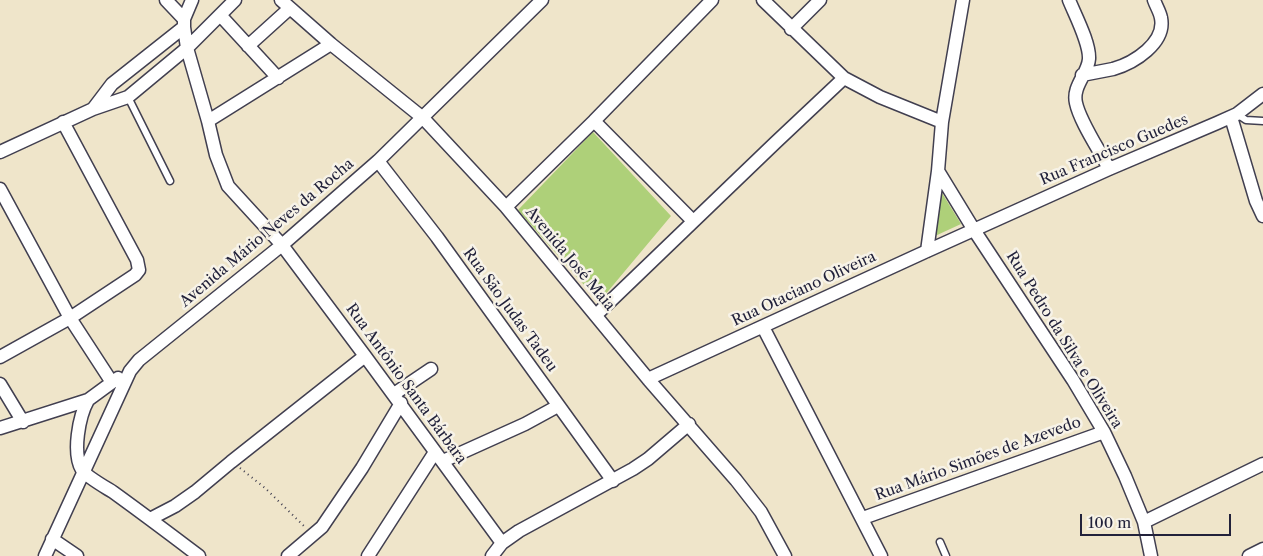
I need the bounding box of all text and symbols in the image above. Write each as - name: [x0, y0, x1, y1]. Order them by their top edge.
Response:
- street label: Rua Francisco Guedes: [1037, 111, 1191, 189]
- street label: Avenida Mário Neves da Rocha: [176, 155, 358, 311]
- street label: Avenida José Maia: [521, 203, 619, 315]
- street label: Rua São Judas Tadeu: [459, 245, 561, 375]
- street label: Rua Otaciano Oliveira: [729, 248, 879, 330]
- street label: Rua Pedro da Silva e Oliveira: [1002, 248, 1126, 432]
- street label: Rua Antônio Santa Bárbara: [342, 300, 470, 468]
- street label: Rua Mário Simões de Azevedo: [873, 413, 1083, 505]
- scale bar: [1083, 504, 1234, 536]
- text: 100 m: [1088, 513, 1131, 532]

